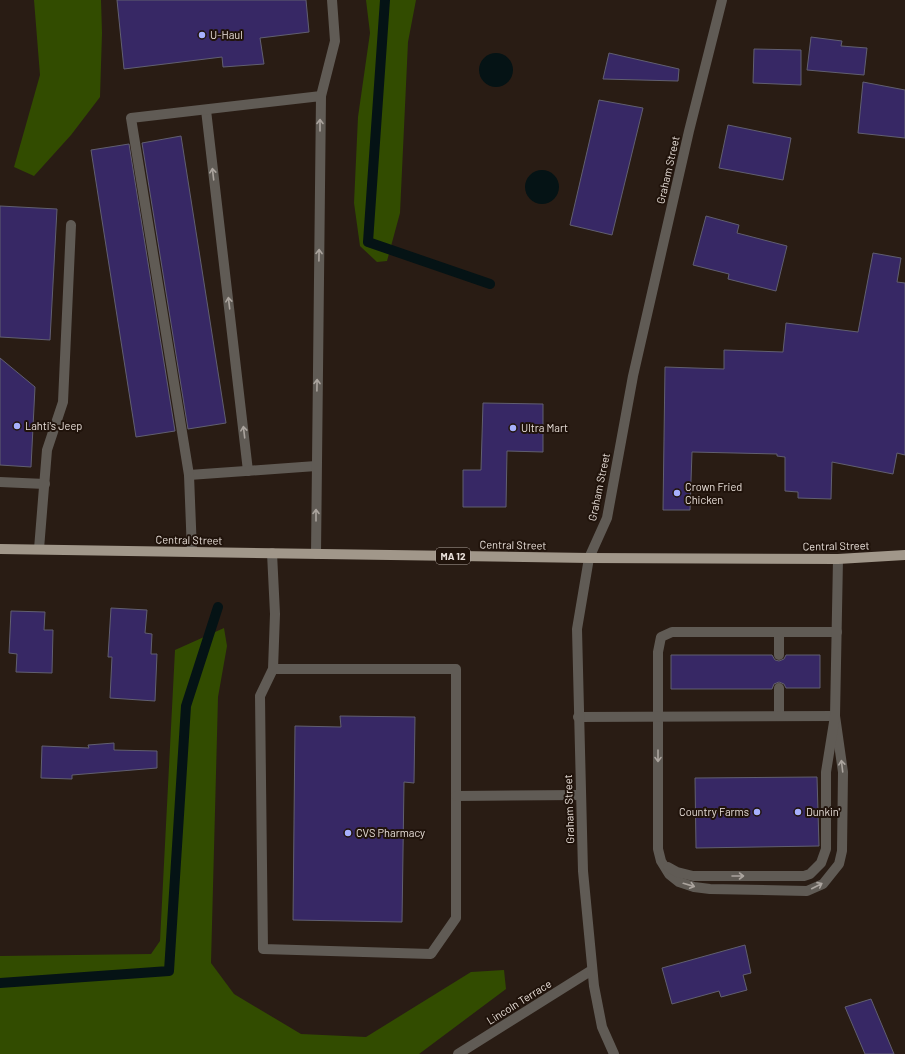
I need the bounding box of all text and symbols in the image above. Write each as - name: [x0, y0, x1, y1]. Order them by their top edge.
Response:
- place label: U-Haul: [210, 28, 243, 41]
- marker: U-Haul: [197, 30, 207, 40]
- one-way arrow: [316, 119, 324, 132]
- street label: Graham Street: [653, 135, 682, 205]
- one-way arrow: [210, 168, 217, 181]
- one-way arrow: [315, 249, 323, 262]
- one-way arrow: [225, 297, 232, 310]
- one-way arrow: [314, 379, 321, 392]
- place label: Lahti's Jeep: [25, 419, 82, 432]
- marker: Lahti's Jeep: [12, 421, 22, 431]
- place label: Ultra Mart: [521, 421, 568, 434]
- marker: Ultra Mart: [508, 423, 518, 433]
- one-way arrow: [240, 426, 248, 439]
- street label: Graham Street: [585, 452, 612, 522]
- place label: Crown Fried Chicken: [685, 480, 742, 506]
- marker: Crown Fried Chicken: [672, 488, 682, 498]
- one-way arrow: [312, 509, 320, 522]
- street label: Central Street: [155, 532, 223, 547]
- street label: Central Street: [479, 537, 547, 552]
- street label: Central Street: [802, 538, 870, 553]
- road number: MA 12: [436, 548, 470, 564]
- one-way arrow: [654, 749, 662, 762]
- one-way arrow: [838, 760, 846, 773]
- street label: Graham Street: [561, 774, 576, 844]
- place label: Country Farms: [679, 805, 749, 818]
- place label: Dunkin': [806, 805, 840, 818]
- marker: Country Farms: [752, 807, 762, 817]
- marker: Dunkin': [793, 807, 803, 817]
- place label: CVS Pharmacy: [356, 826, 425, 839]
- marker: CVS Pharmacy: [343, 828, 353, 838]
- one-way arrow: [731, 872, 744, 880]
- one-way arrow: [682, 882, 695, 889]
- one-way arrow: [811, 882, 823, 890]
- street label: Lincoln Terrace: [484, 976, 554, 1027]

